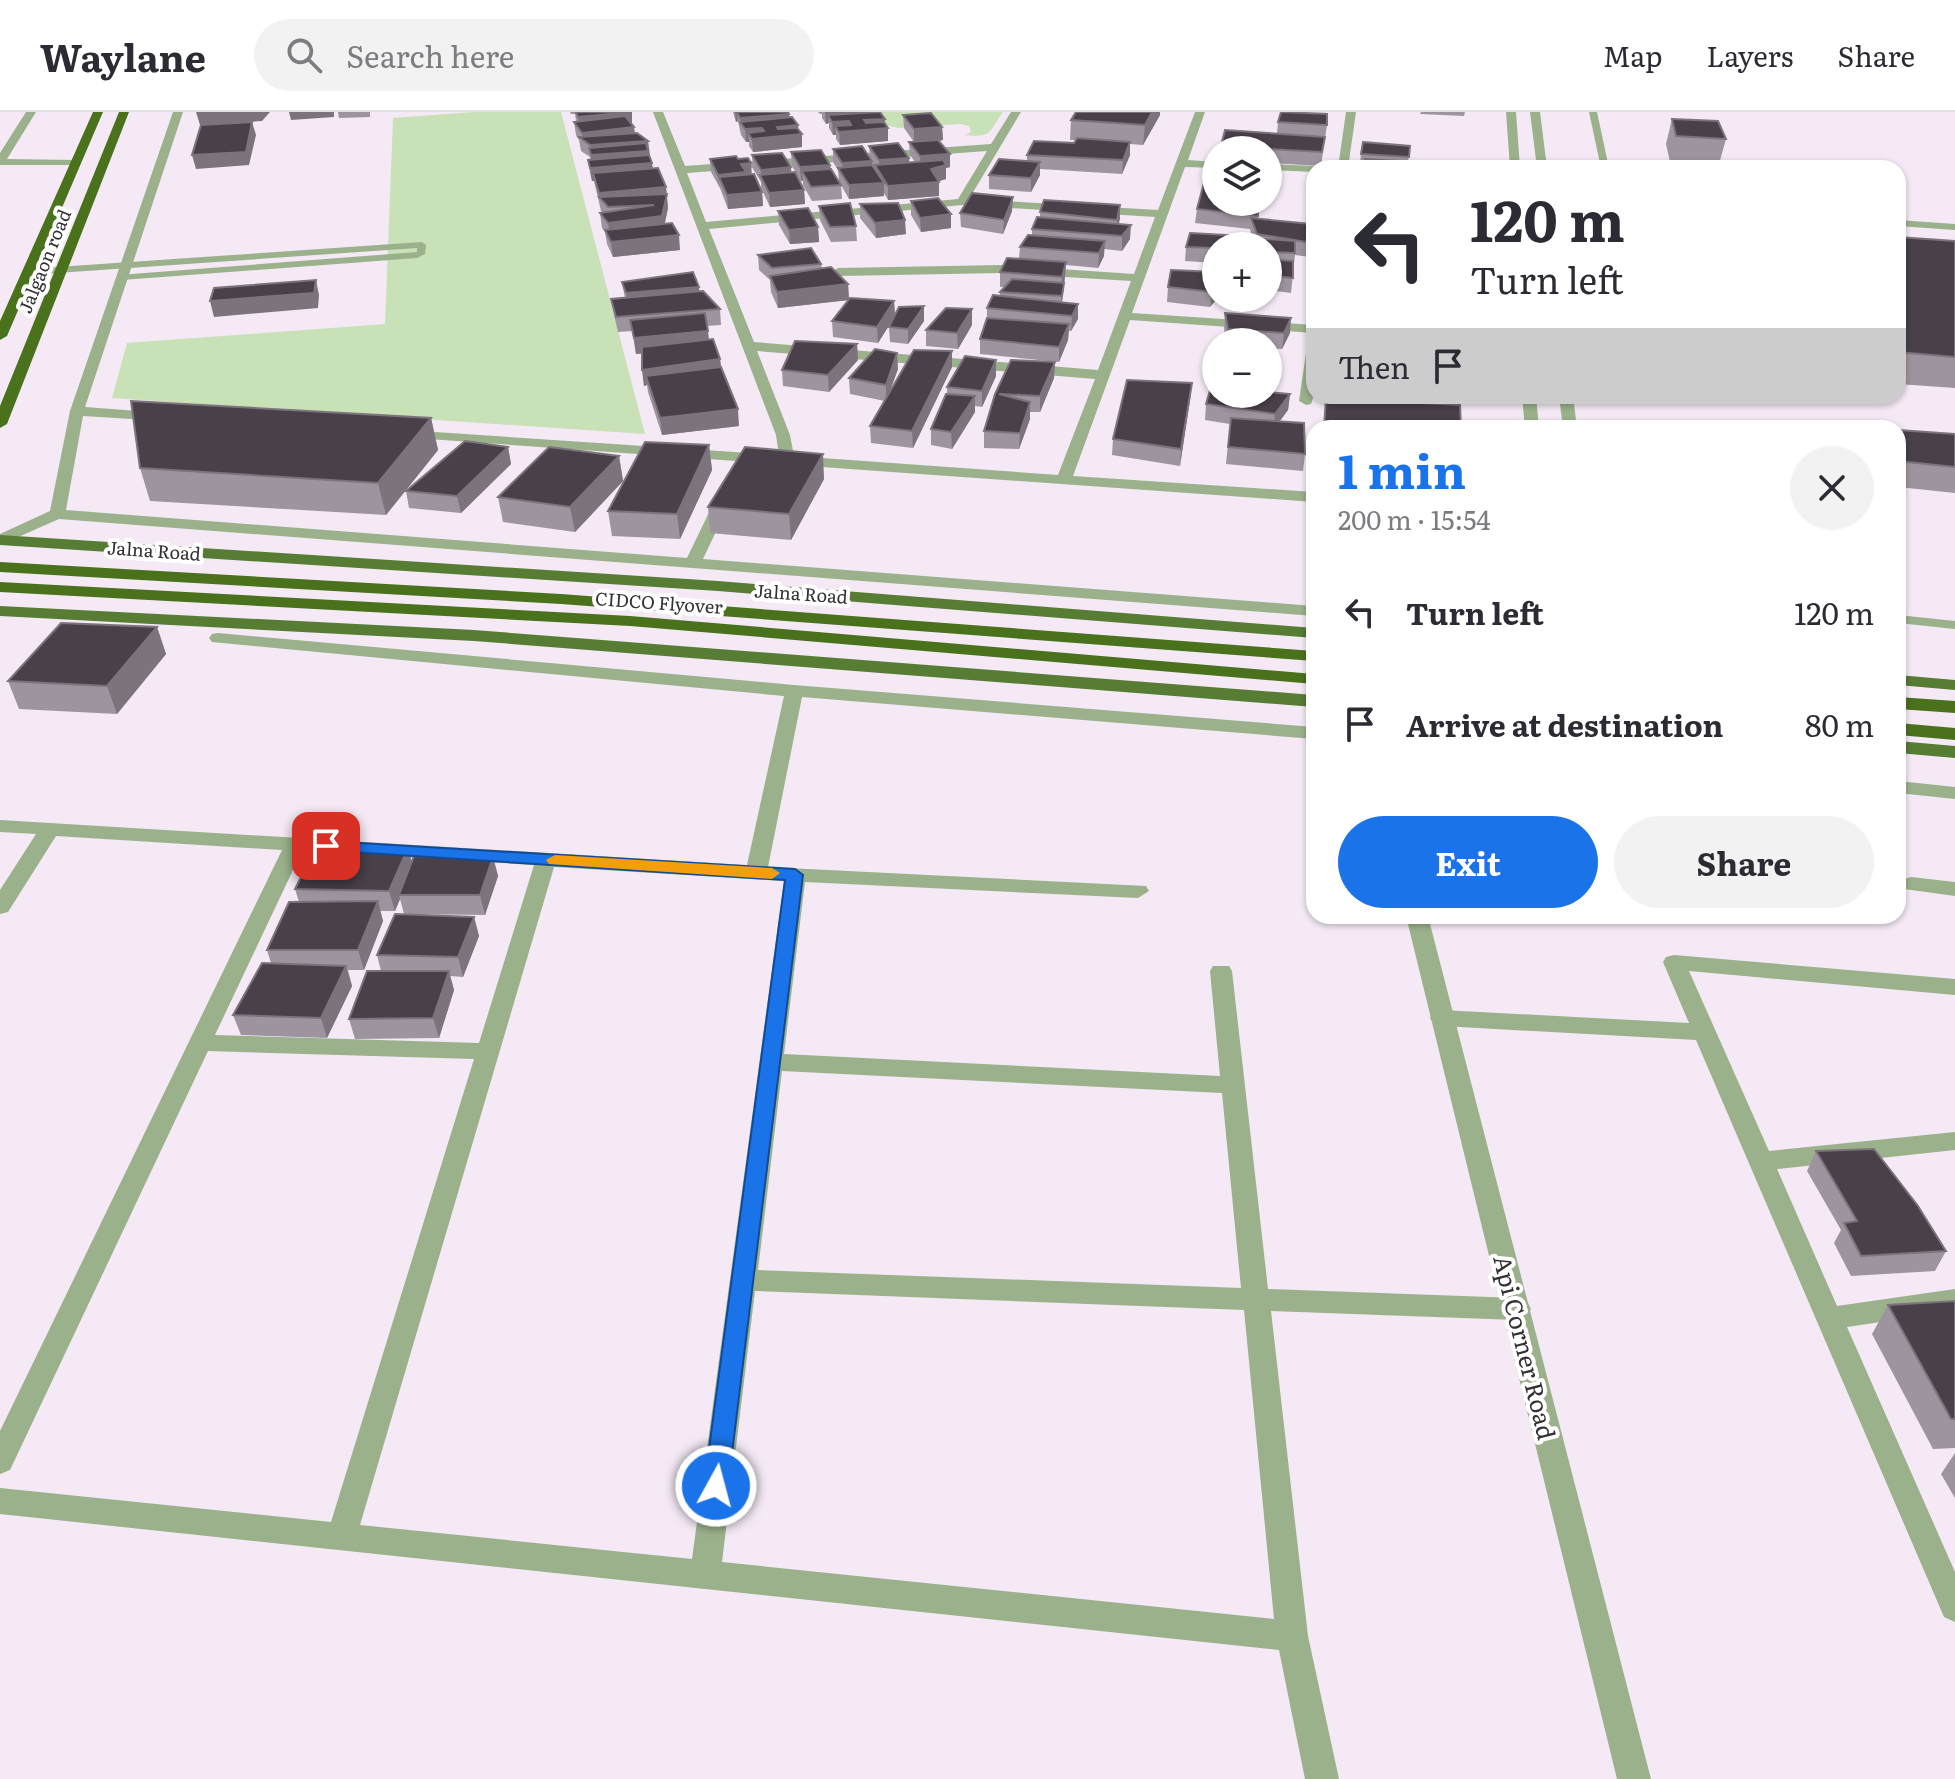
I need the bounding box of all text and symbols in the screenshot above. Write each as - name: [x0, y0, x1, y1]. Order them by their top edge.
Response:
- search box: [254, 19, 814, 91]
- text: Waylane: [40, 27, 206, 84]
- icon: search: [282, 33, 326, 77]
- text: Search here: [346, 33, 514, 77]
- text: Map: [1603, 34, 1662, 76]
- text: Layers: [1706, 34, 1793, 76]
- text: Share: [1837, 34, 1915, 76]
- map controls: [1202, 136, 1282, 408]
- button: layers: [1202, 136, 1282, 216]
- text: 120 m: [1470, 176, 1625, 259]
- icon: left: [1338, 192, 1442, 296]
- street label: Jalgaon road: [11, 205, 77, 317]
- button: +: [1202, 232, 1282, 312]
- text: Turn left: [1470, 252, 1624, 305]
- button: −: [1202, 328, 1282, 408]
- text: Then: [1338, 344, 1410, 388]
- icon: arrive: [1426, 344, 1470, 388]
- text: 1 min: [1338, 433, 1466, 504]
- button: close: [1790, 446, 1874, 530]
- text: 200 m · 15:54: [1338, 499, 1491, 538]
- street label: Jalna Road: [106, 533, 202, 567]
- street label: Jalna Road: [753, 576, 849, 610]
- street label: CIDCO Flyover: [594, 584, 724, 620]
- icon: left: [1338, 590, 1382, 634]
- text: Turn left: [1406, 590, 1544, 634]
- text: 120 m: [1794, 590, 1874, 634]
- icon: arrive: [1338, 702, 1382, 746]
- text: Arrive at destination: [1406, 702, 1723, 746]
- text: 80 m: [1805, 702, 1874, 746]
- pin: [292, 812, 360, 880]
- button: Exit: [1338, 816, 1598, 908]
- button: Share: [1614, 816, 1874, 908]
- icon: arrive: [304, 824, 348, 868]
- street label: Api Corner Road: [1486, 1251, 1566, 1443]
- position arrow: [674, 1444, 758, 1528]

